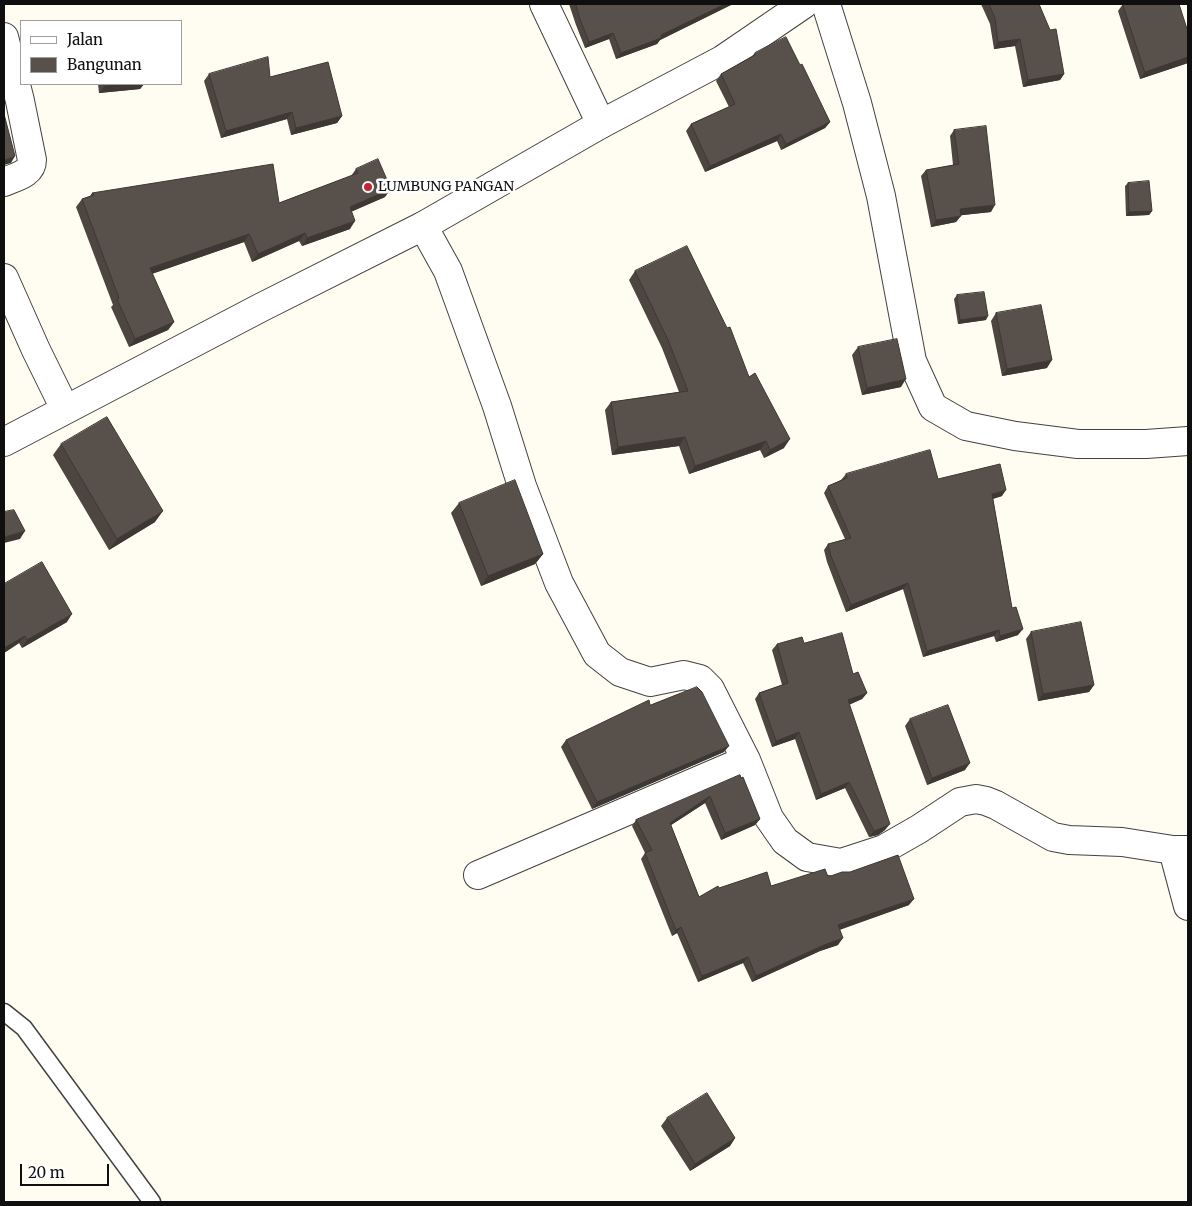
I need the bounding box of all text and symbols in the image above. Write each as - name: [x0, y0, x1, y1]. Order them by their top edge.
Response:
- legend: [20, 20, 182, 85]
- text: Jalan: [67, 30, 103, 49]
- text: Bangunan: [67, 55, 142, 74]
- place label: LUMBUNG PANGAN: [378, 179, 514, 195]
- marker: LUMBUNG PANGAN: [362, 181, 374, 193]
- scale bar: [22, 1154, 111, 1186]
- text: 20 m: [28, 1163, 65, 1182]

